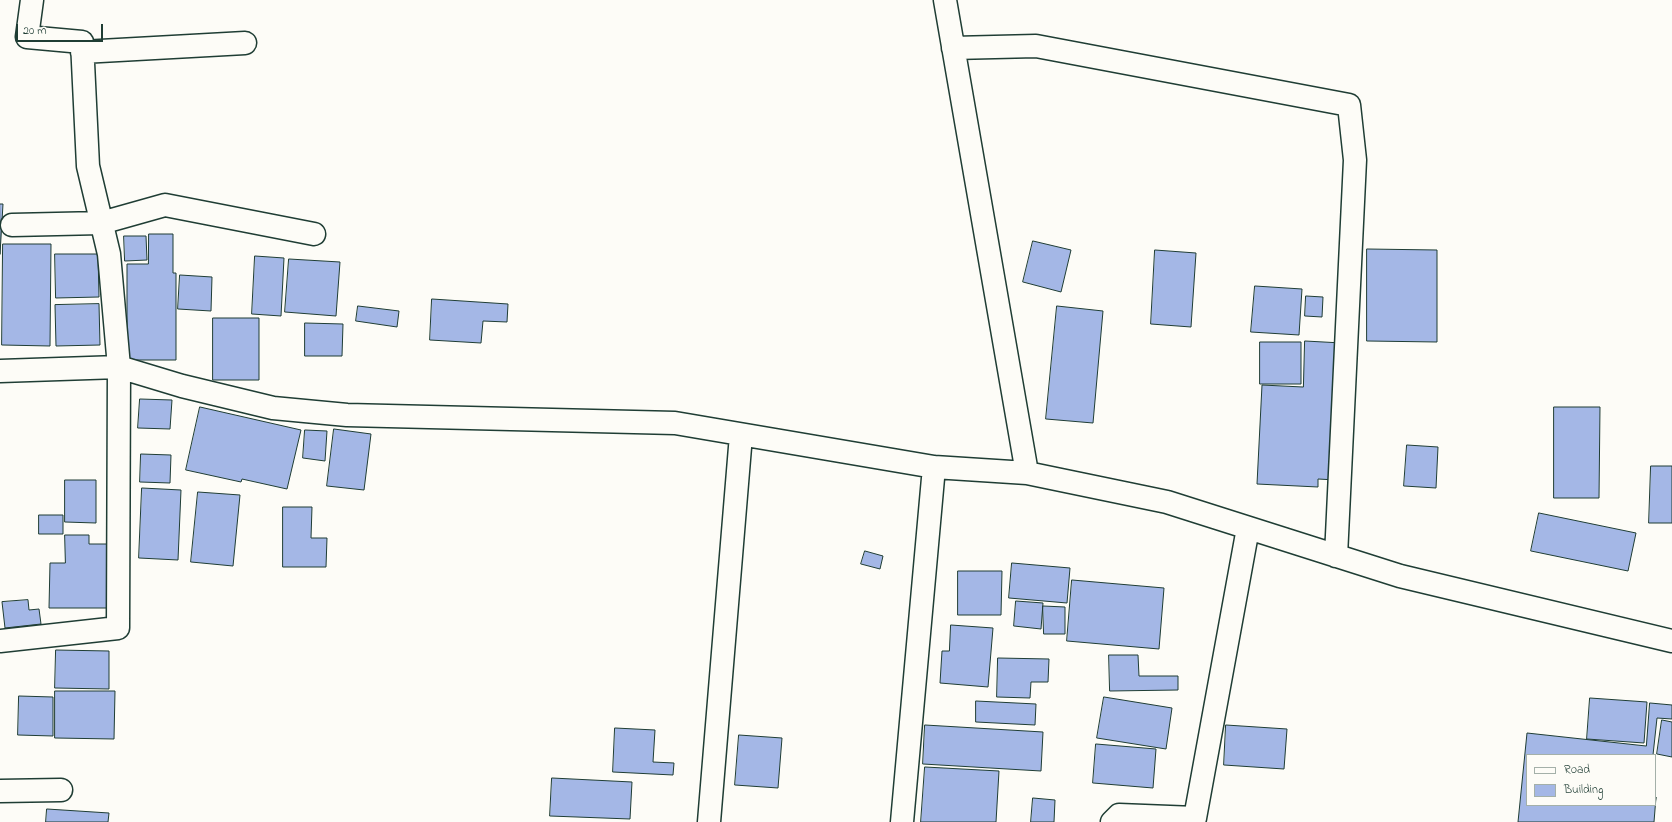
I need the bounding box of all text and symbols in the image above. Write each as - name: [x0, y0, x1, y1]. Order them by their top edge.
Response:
- scale bar: [18, 16, 105, 42]
- text: 20 m: [23, 22, 46, 40]
- legend: [1526, 754, 1656, 806]
- text: Road: [1564, 761, 1590, 779]
- text: Building: [1564, 781, 1603, 799]

